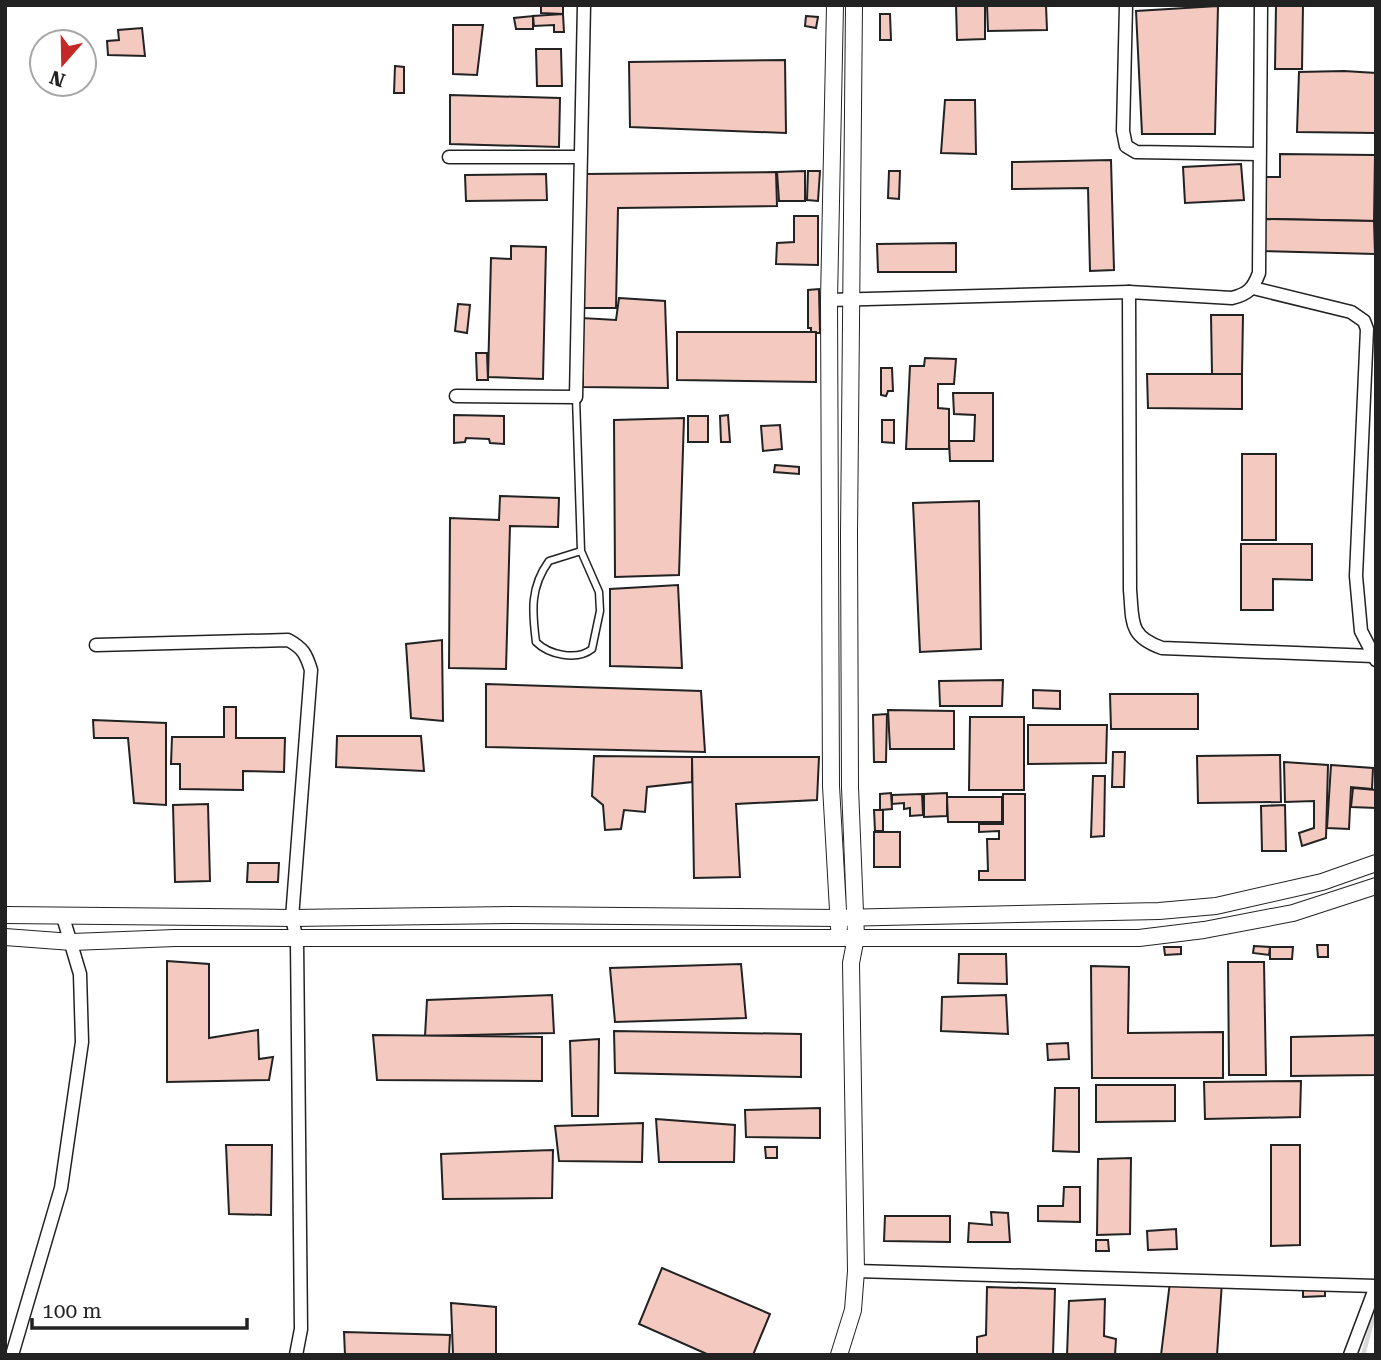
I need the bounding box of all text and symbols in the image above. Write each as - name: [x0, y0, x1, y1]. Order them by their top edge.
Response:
- north arrow: [28, 28, 98, 98]
- text: N: [46, 65, 68, 92]
- scale bar: [32, 1286, 247, 1330]
- text: 100 m: [42, 1299, 102, 1323]

